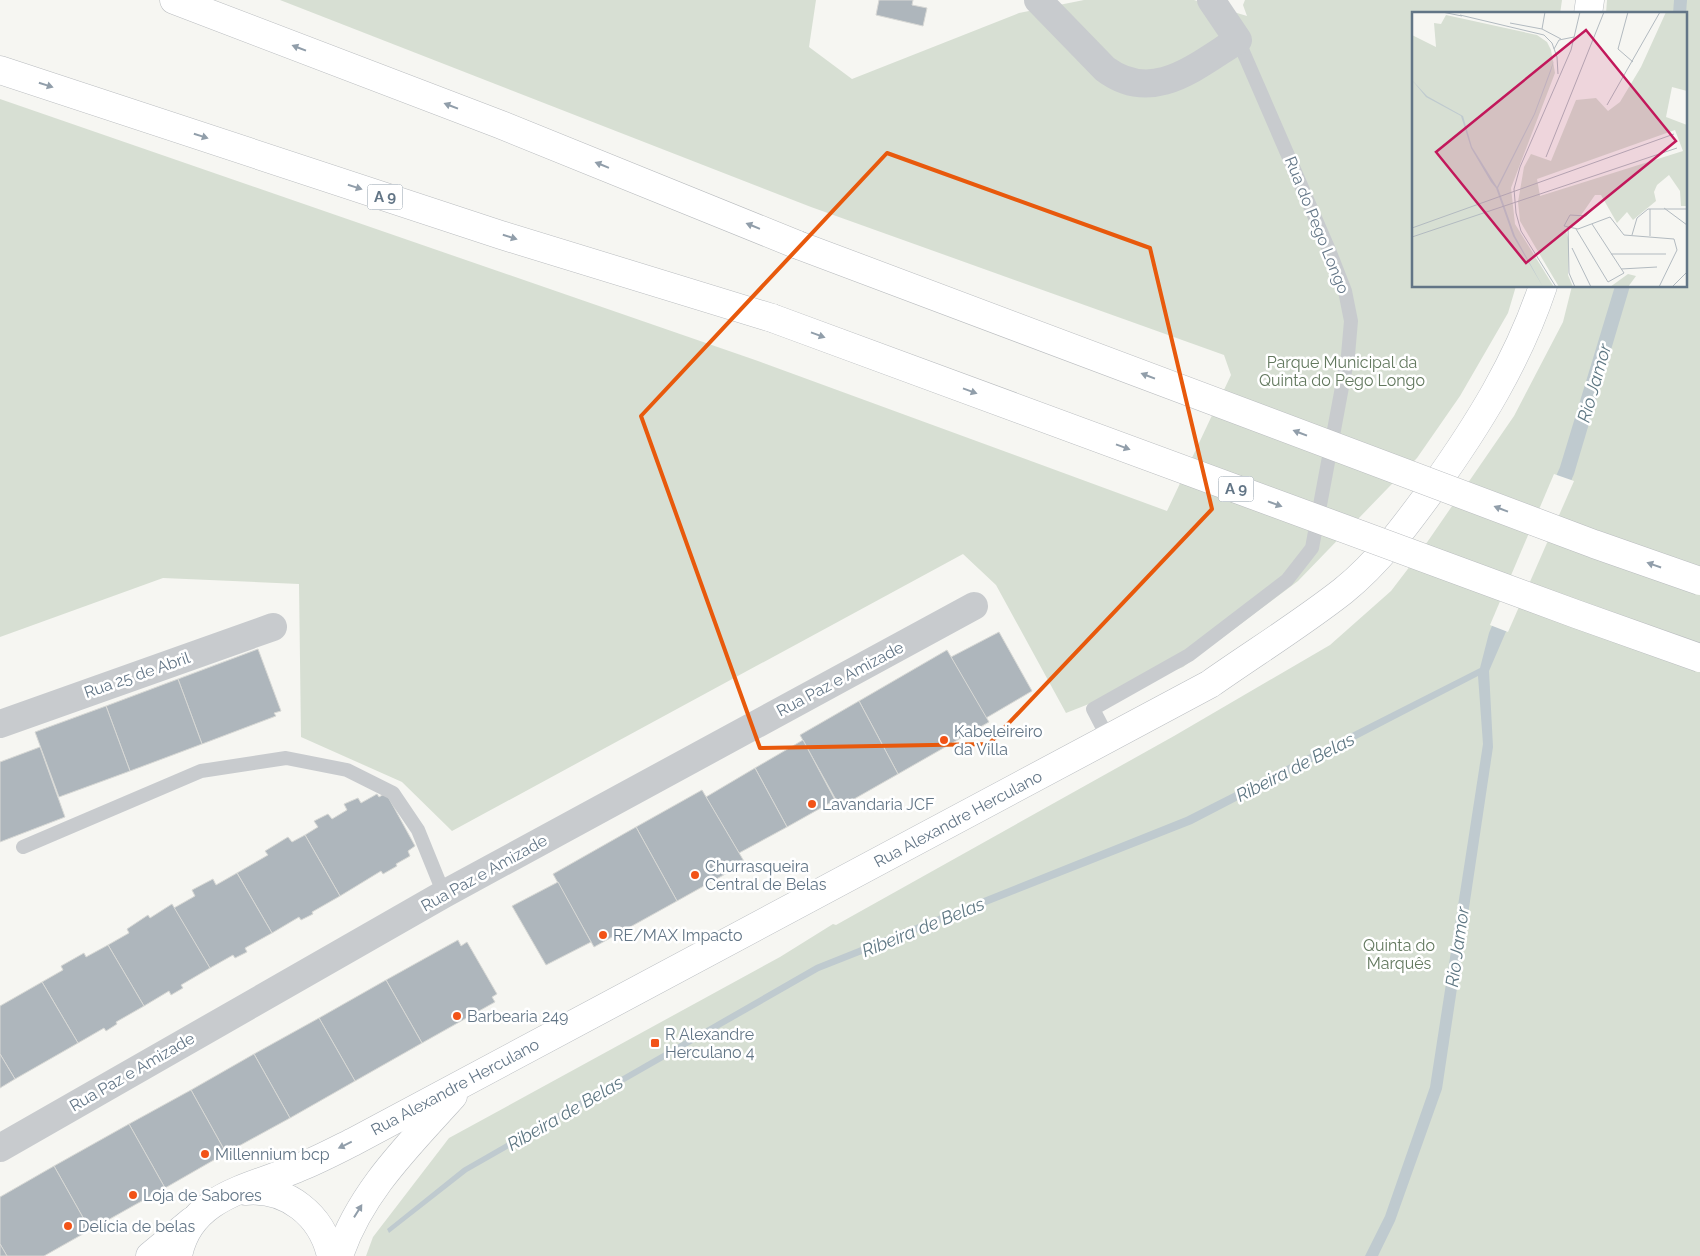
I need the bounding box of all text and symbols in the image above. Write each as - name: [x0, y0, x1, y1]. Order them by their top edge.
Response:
- inset map: [1412, 12, 1688, 288]
- one-way arrow: [291, 44, 306, 52]
- one-way arrow: [39, 82, 54, 90]
- one-way arrow: [444, 101, 458, 109]
- one-way arrow: [193, 133, 208, 140]
- street label: Rua do Pego Longo: [1281, 154, 1353, 296]
- one-way arrow: [595, 161, 609, 169]
- one-way arrow: [348, 183, 363, 191]
- road number: A 9: [368, 184, 402, 210]
- one-way arrow: [746, 222, 760, 230]
- one-way arrow: [502, 234, 517, 242]
- one-way arrow: [811, 331, 826, 339]
- water label: Rio Jamor: [1573, 341, 1615, 425]
- park label: Parque Municipal da Quinta do Pego Longo: [1259, 353, 1425, 390]
- one-way arrow: [1140, 372, 1155, 380]
- one-way arrow: [963, 388, 978, 395]
- one-way arrow: [1293, 429, 1307, 437]
- one-way arrow: [1116, 443, 1131, 451]
- road number: A 9: [1218, 476, 1254, 502]
- one-way arrow: [1268, 501, 1283, 508]
- one-way arrow: [1494, 505, 1509, 512]
- one-way arrow: [1646, 561, 1661, 569]
- street label: Rua Paz e Amizade: [773, 637, 907, 721]
- street label: Rua 25 de Abril: [82, 648, 193, 702]
- place label: Kabeleireiro da Villa: [954, 722, 1043, 759]
- water label: Ribeira de Belas: [1232, 728, 1358, 806]
- marker: Kabeleireiro da Villa: [938, 734, 950, 746]
- street label: Rua Alexandre Herculano: [871, 767, 1045, 871]
- place label: Lavandaria JCF: [822, 795, 934, 814]
- marker: Lavandaria JCF: [806, 798, 818, 810]
- street label: Rua Paz e Amizade: [418, 830, 550, 916]
- place label: Churrasqueira Central de Belas: [705, 857, 827, 894]
- marker: Churrasqueira Central de Belas: [689, 869, 701, 881]
- water label: Ribeira de Belas: [859, 893, 988, 961]
- water label: Rio Jamor: [1441, 905, 1473, 988]
- place label: RE/MAX Impacto: [613, 926, 743, 945]
- marker: RE/MAX Impacto: [597, 929, 609, 941]
- park label: Quinta do Marquês: [1363, 936, 1435, 973]
- place label: Barbearia 249: [467, 1007, 568, 1026]
- marker: Barbearia 249: [451, 1010, 463, 1022]
- place label: R Alexandre Herculano 4: [665, 1025, 755, 1062]
- street label: Rua Paz e Amizade: [66, 1028, 198, 1116]
- street label: Rua Alexandre Herculano: [368, 1035, 542, 1139]
- marker: R Alexandre Herculano 4: [649, 1037, 661, 1049]
- water label: Ribeira de Belas: [503, 1071, 627, 1155]
- one-way arrow: [338, 1141, 353, 1149]
- place label: Millennium bcp: [215, 1145, 330, 1164]
- marker: Millennium bcp: [199, 1148, 211, 1160]
- place label: Loja de Sabores: [143, 1186, 262, 1205]
- marker: Loja de Sabores: [127, 1189, 139, 1201]
- one-way arrow: [353, 1205, 362, 1218]
- place label: Delícia de belas: [78, 1217, 196, 1236]
- marker: Delícia de belas: [62, 1220, 74, 1232]

